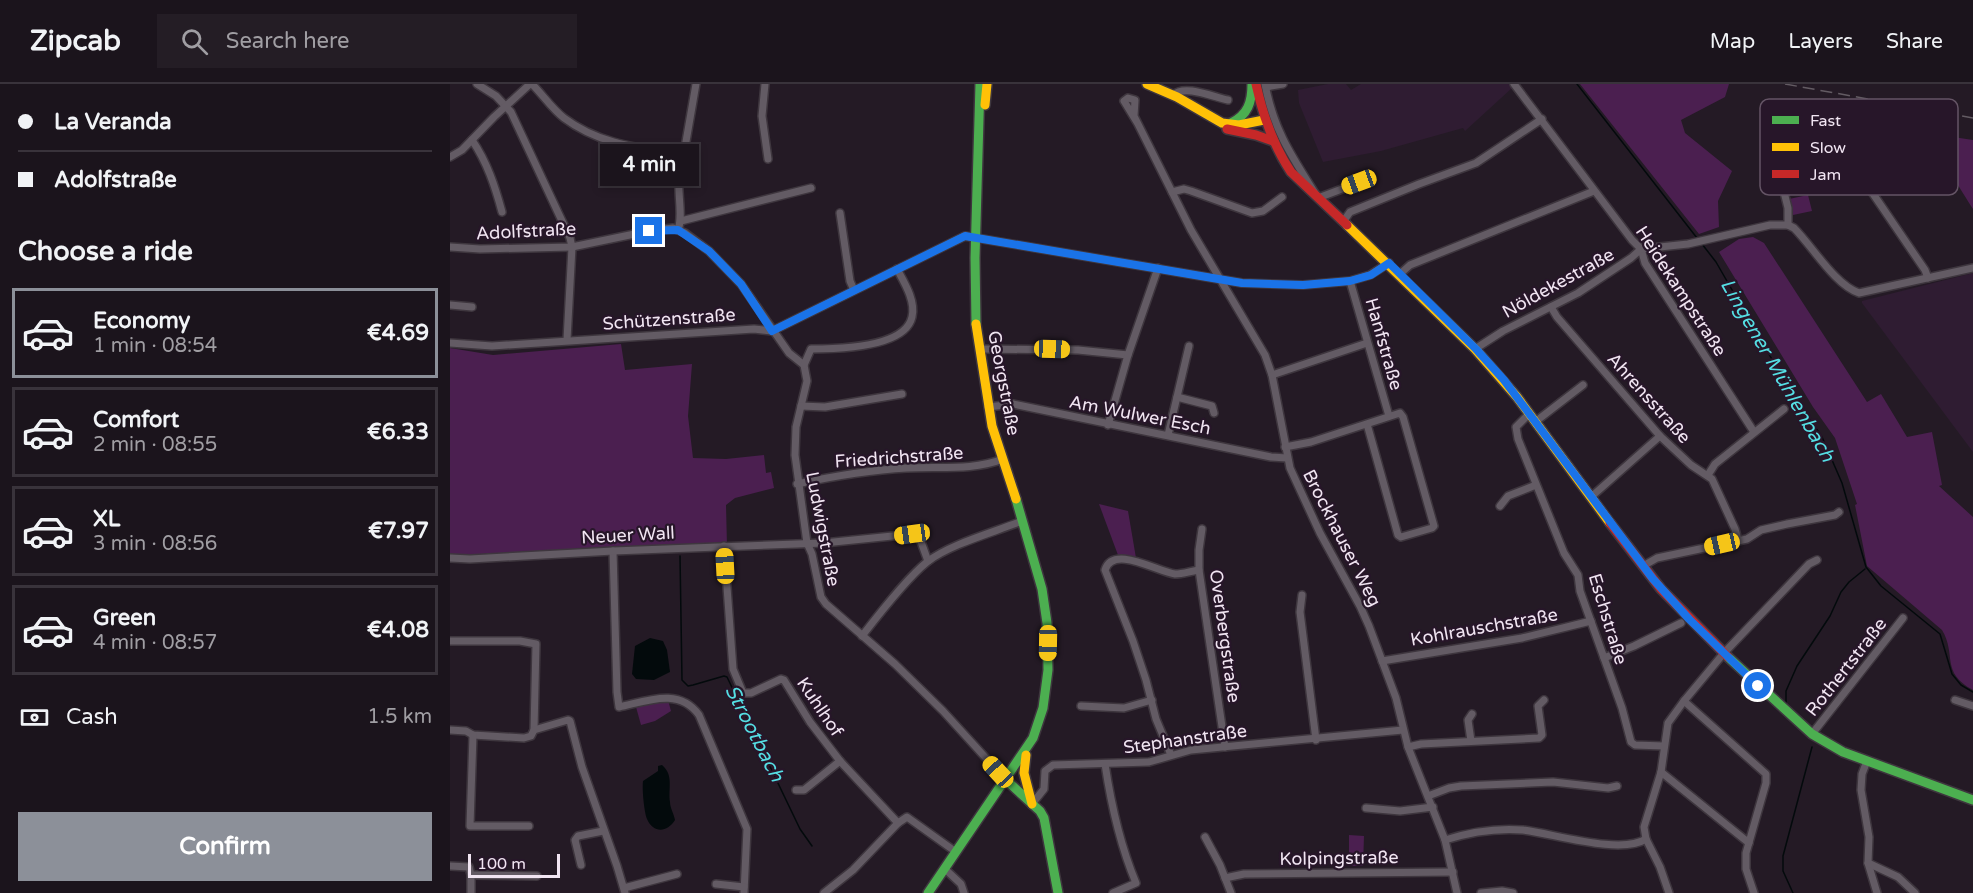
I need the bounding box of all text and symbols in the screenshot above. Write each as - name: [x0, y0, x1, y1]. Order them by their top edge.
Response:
- search box: [157, 14, 577, 68]
- text: Zipcab: [30, 24, 121, 58]
- icon: search: [178, 25, 211, 58]
- text: Search here: [226, 28, 350, 54]
- text: Map: [1710, 29, 1755, 54]
- text: Layers: [1788, 29, 1853, 54]
- text: Share: [1886, 29, 1943, 54]
- legend: [1760, 99, 1958, 195]
- text: La Veranda: [54, 109, 172, 135]
- text: Fast: [1810, 111, 1841, 131]
- text: Slow: [1810, 138, 1846, 158]
- callout: 4 min: [600, 144, 698, 186]
- text: 4 min: [623, 153, 676, 177]
- text: Jam: [1810, 165, 1841, 185]
- text: Adolfstraße: [54, 167, 177, 193]
- car: [1339, 167, 1379, 197]
- street label: Adolfstraße: [475, 217, 577, 245]
- route end: [635, 217, 662, 244]
- street label: Heidekampstraße: [1631, 222, 1731, 360]
- text: Choose a ride: [18, 235, 193, 268]
- street label: Nöldekestraße: [1498, 243, 1618, 323]
- water label: Lingener Mühlenbach: [1715, 275, 1840, 467]
- street label: Hanfstraße: [1360, 295, 1408, 393]
- street label: Schützenstraße: [602, 303, 736, 335]
- icon: car: [21, 306, 75, 360]
- text: Economy: [93, 308, 190, 334]
- text: €4.69: [367, 320, 429, 346]
- street label: Georgstraße: [983, 329, 1025, 437]
- text: 1 min · 08:54: [93, 334, 217, 358]
- car: [1034, 339, 1070, 359]
- street label: Ahrensstraße: [1603, 348, 1695, 448]
- street label: Am Wulwer Esch: [1067, 390, 1213, 440]
- icon: car: [21, 405, 75, 459]
- text: Comfort: [93, 407, 179, 433]
- text: €6.33: [367, 419, 429, 445]
- text: 2 min · 08:55: [93, 433, 217, 457]
- street label: Friedrichstraße: [834, 442, 964, 472]
- street label: Brockhauser Weg: [1298, 466, 1386, 610]
- street label: Ludwigstraße: [801, 470, 845, 588]
- icon: car: [21, 504, 75, 558]
- text: XL: [93, 506, 120, 532]
- text: €7.97: [368, 518, 429, 544]
- street label: Neuer Wall: [581, 522, 675, 548]
- car: [893, 523, 931, 545]
- car: [1702, 531, 1742, 557]
- text: 3 min · 08:56: [93, 532, 217, 556]
- car: [715, 548, 735, 584]
- street label: Overbergstraße: [1205, 568, 1245, 704]
- street label: Eschstraße: [1584, 571, 1632, 667]
- icon: car: [21, 603, 75, 657]
- street label: Kohlrauschstraße: [1409, 603, 1559, 651]
- text: Green: [93, 605, 156, 631]
- street label: Rothertstraße: [1801, 613, 1891, 721]
- text: €4.08: [367, 617, 429, 643]
- car: [1039, 625, 1057, 661]
- text: 4 min · 08:57: [93, 631, 217, 655]
- route start: [1744, 672, 1771, 699]
- street label: Kuhlhof: [792, 673, 848, 741]
- water label: Strootbach: [719, 681, 789, 787]
- icon: cash: [18, 701, 51, 734]
- text: Cash: [66, 704, 118, 730]
- text: 1.5 km: [367, 705, 432, 729]
- street label: Stephanstraße: [1122, 719, 1248, 759]
- car: [979, 753, 1017, 791]
- button: Confirm: [18, 812, 432, 881]
- street label: Kolpingstraße: [1279, 846, 1399, 870]
- scale bar: [468, 851, 560, 878]
- text: 100 m: [477, 854, 526, 874]

